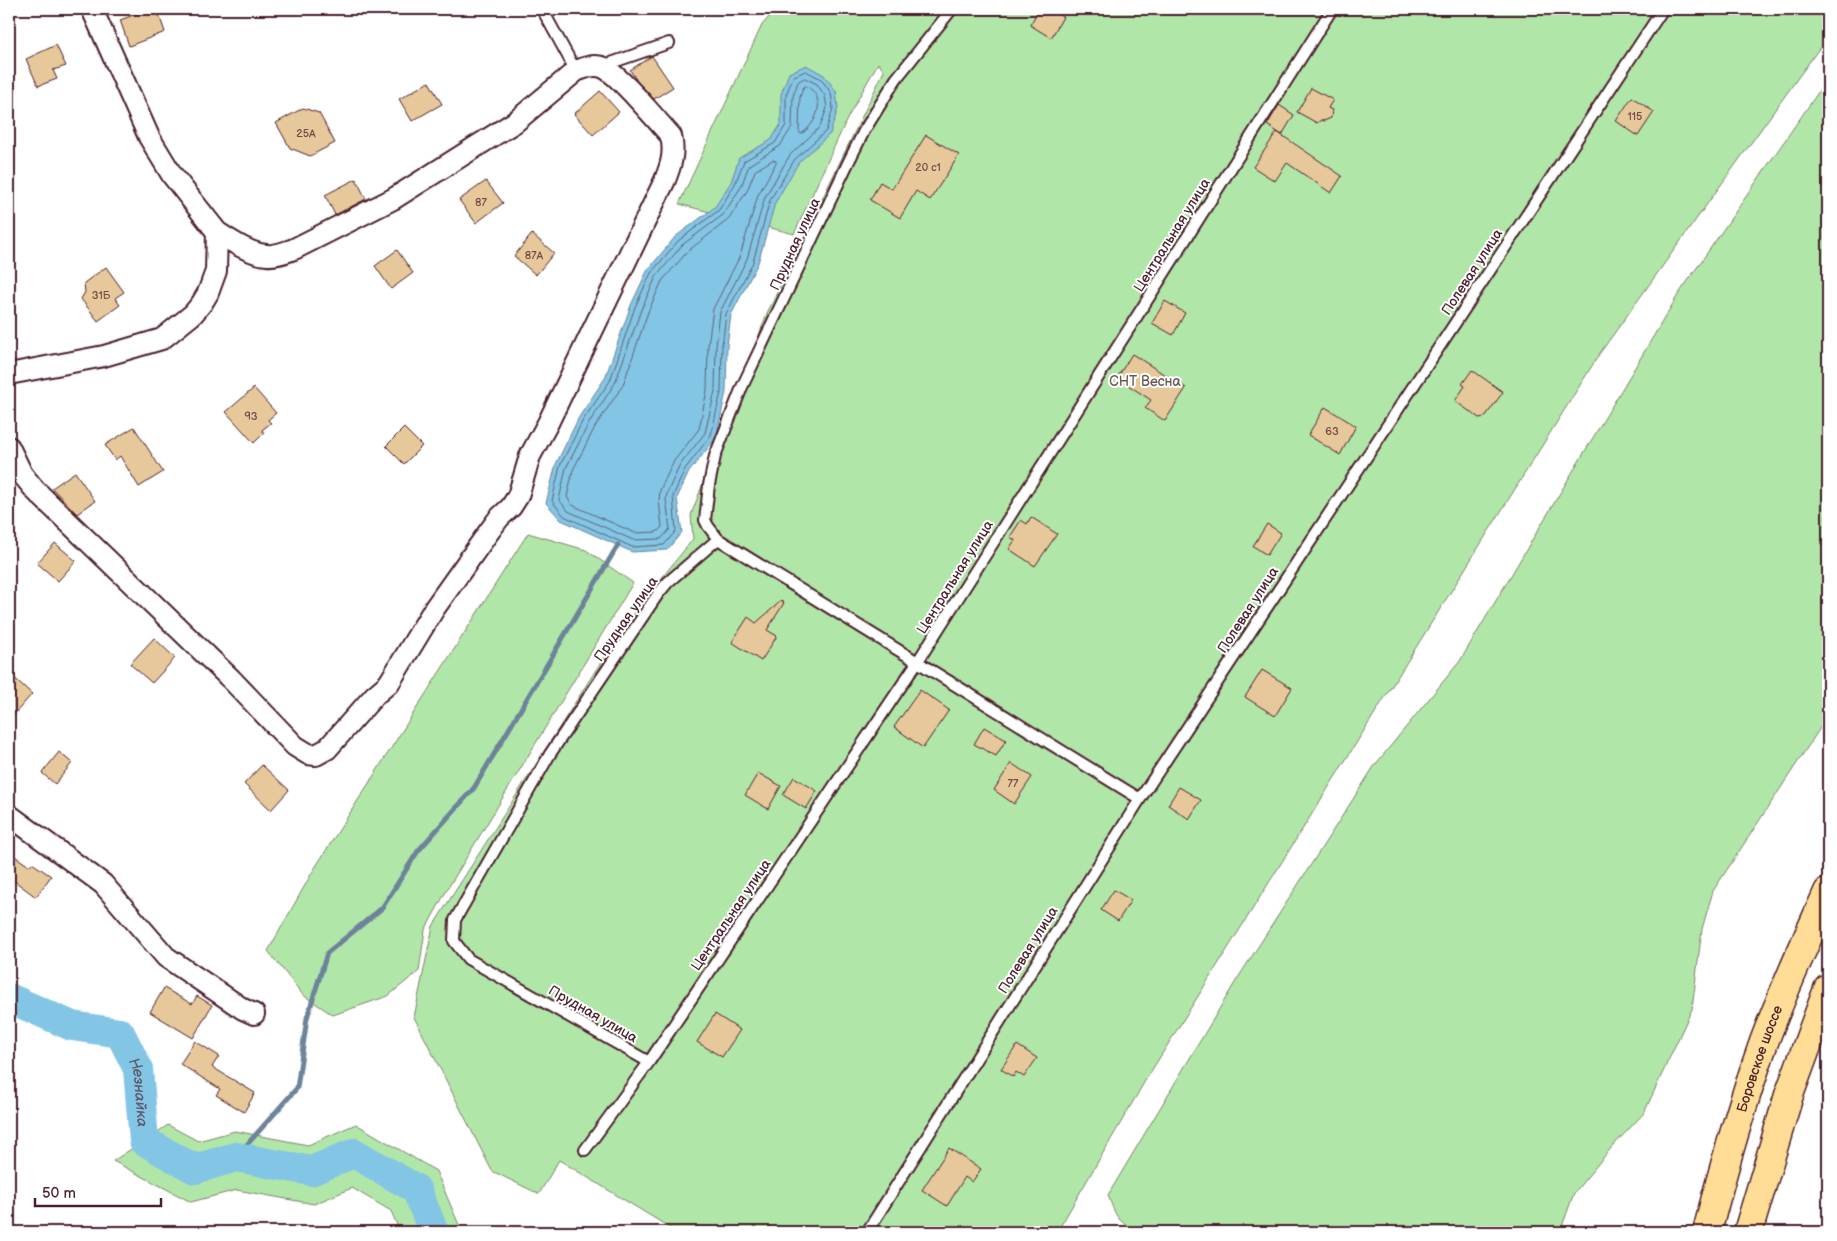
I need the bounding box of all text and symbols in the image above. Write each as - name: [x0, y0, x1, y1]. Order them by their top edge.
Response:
- house number: 115: [1628, 110, 1642, 123]
- house number: 25А: [296, 127, 316, 140]
- house number: 20 с1: [915, 161, 941, 174]
- street label: Центральная улица: [1130, 175, 1214, 295]
- street label: Прудная улица: [766, 195, 824, 293]
- house number: 87: [475, 196, 487, 209]
- street label: Полевая улица: [1438, 225, 1507, 318]
- house number: 87А: [525, 249, 544, 262]
- house number: 31Б: [92, 289, 111, 302]
- park label: СНТ Весна: [1109, 373, 1181, 390]
- house number: 93: [244, 410, 258, 423]
- house number: 63: [1325, 425, 1339, 438]
- street label: Центральная улица: [913, 517, 997, 637]
- street label: Полевая улица: [1214, 563, 1283, 656]
- street label: Прудная улица: [590, 573, 662, 665]
- house number: 77: [1008, 777, 1019, 790]
- street label: Центральная улица: [687, 856, 775, 974]
- street label: Полевая улица: [994, 903, 1062, 997]
- street label: Прудная улица: [546, 982, 641, 1047]
- street label: Боровское шоссе: [1733, 1003, 1786, 1114]
- water label: Незнайка: [124, 1054, 152, 1128]
- scale bar: [35, 1176, 161, 1208]
- text: 50 m: [42, 1184, 76, 1203]

